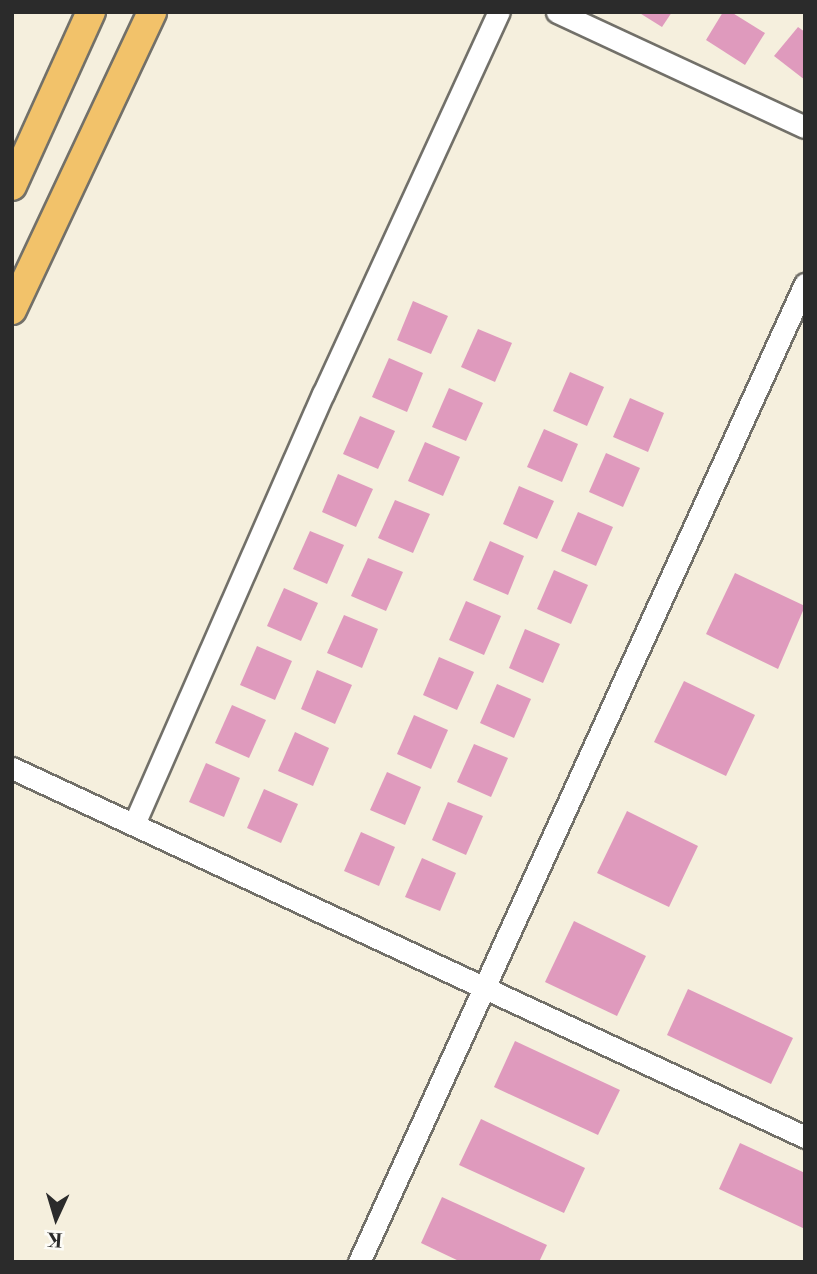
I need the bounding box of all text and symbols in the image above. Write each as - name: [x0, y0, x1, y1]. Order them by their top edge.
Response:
- north arrow: [21, 1183, 91, 1253]
- text: K: [46, 1226, 63, 1251]

